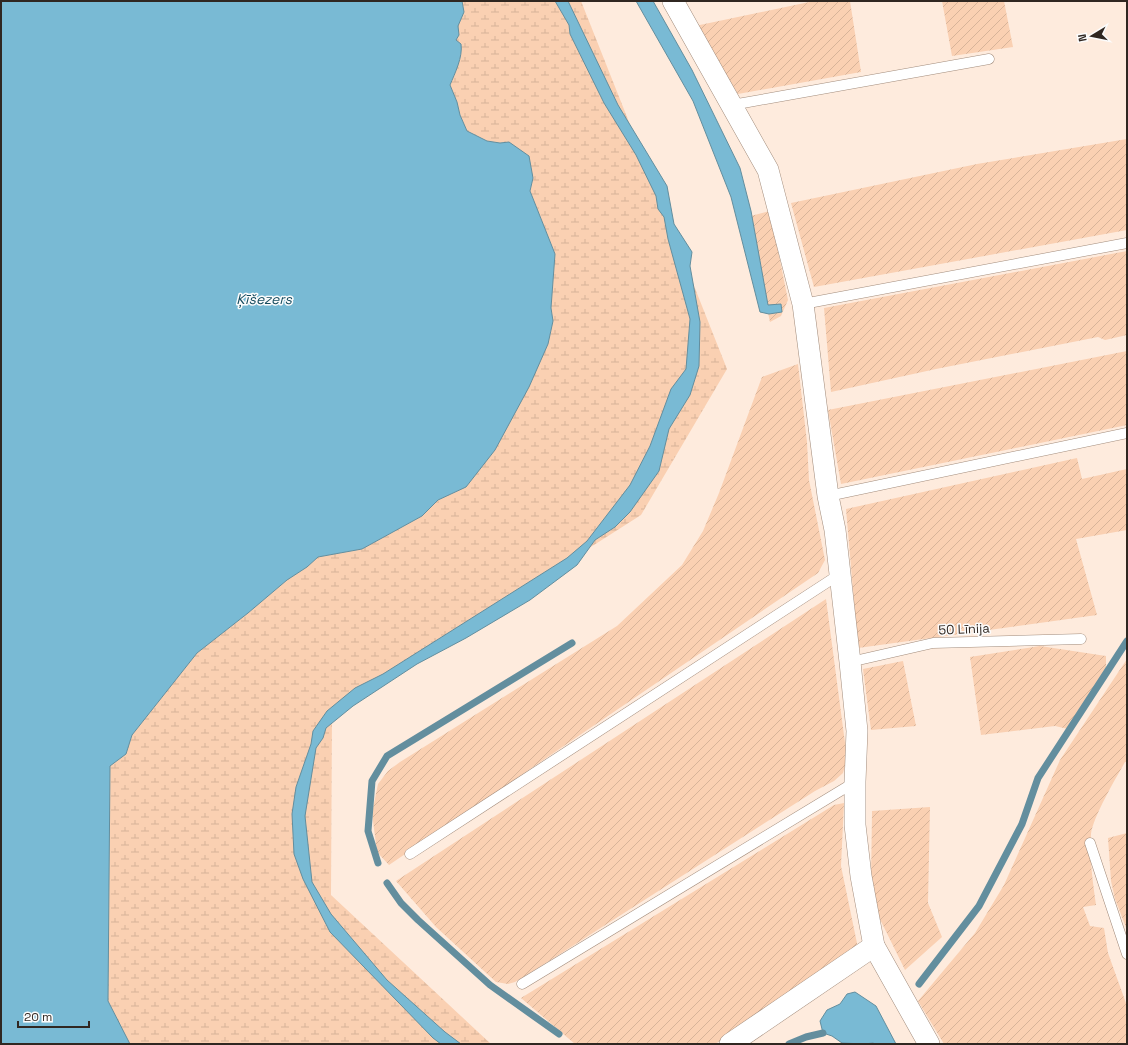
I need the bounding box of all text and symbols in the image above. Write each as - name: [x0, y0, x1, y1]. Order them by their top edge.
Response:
- north arrow: [1072, 16, 1112, 56]
- text: N: [1075, 33, 1090, 43]
- water label: Ķīšezers: [236, 290, 292, 308]
- street label: 50 Līnija: [938, 620, 991, 638]
- scale bar: [18, 1003, 89, 1029]
- text: 20 m: [24, 1009, 52, 1025]

